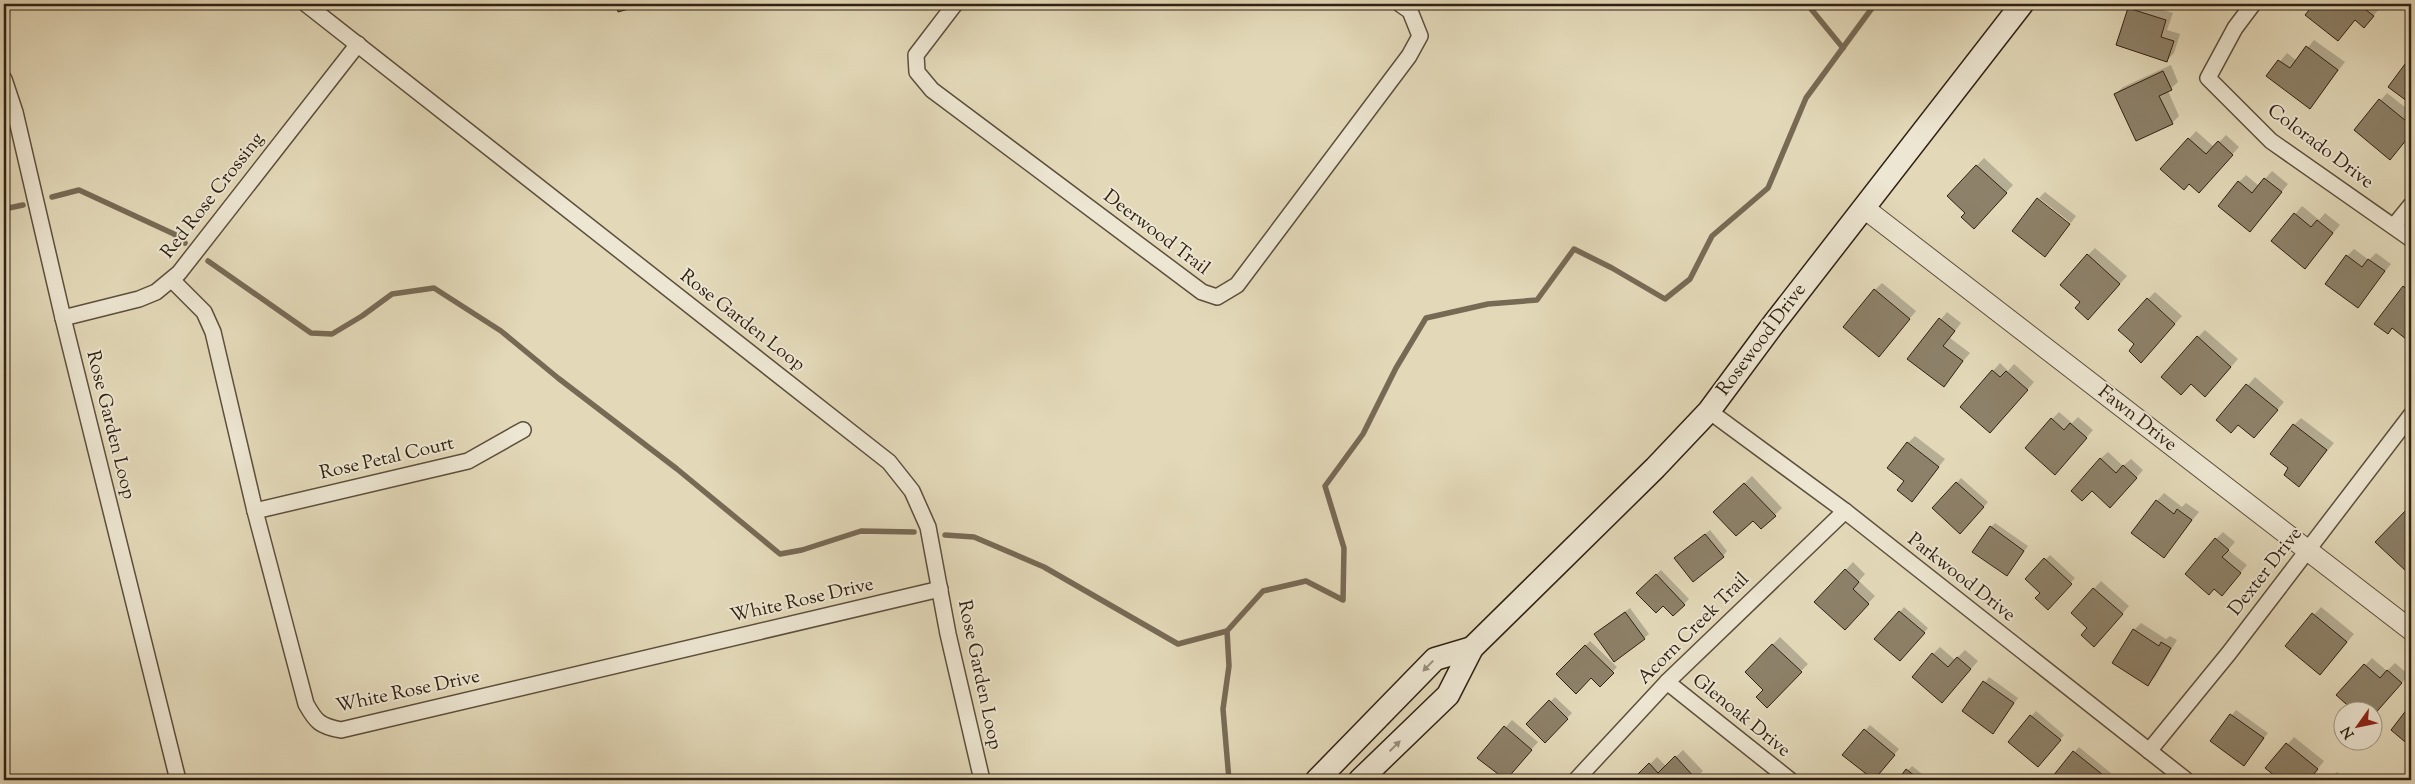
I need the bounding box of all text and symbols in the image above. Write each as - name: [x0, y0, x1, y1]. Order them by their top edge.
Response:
- street label: Colorado Drive: [2261, 98, 2379, 196]
- street label: Red Rose Crossing: [155, 127, 271, 265]
- street label: Deerwood Trail: [1097, 184, 1215, 282]
- street label: Rose Garden Loop: [674, 263, 810, 379]
- street label: Rosewood Drive: [1711, 278, 1813, 402]
- street label: Rose Garden Loop: [78, 348, 142, 502]
- street label: Fawn Drive: [2092, 379, 2182, 459]
- street label: Rose Petal Court: [317, 430, 457, 488]
- street label: Dexter Drive: [2223, 522, 2309, 622]
- street label: Parkwood Drive: [1901, 527, 2021, 629]
- street label: Acorn Creek Trail: [1632, 567, 1756, 691]
- street label: White Rose Drive: [728, 571, 877, 631]
- street label: Rose Garden Loop: [950, 598, 1008, 752]
- one-way arrow: [1422, 660, 1434, 672]
- street label: White Rose Drive: [334, 664, 483, 720]
- street label: Glenoak Drive: [1686, 668, 1796, 764]
- north arrow: [2332, 702, 2382, 752]
- text: N: [2337, 722, 2360, 742]
- one-way arrow: [1389, 740, 1401, 752]

